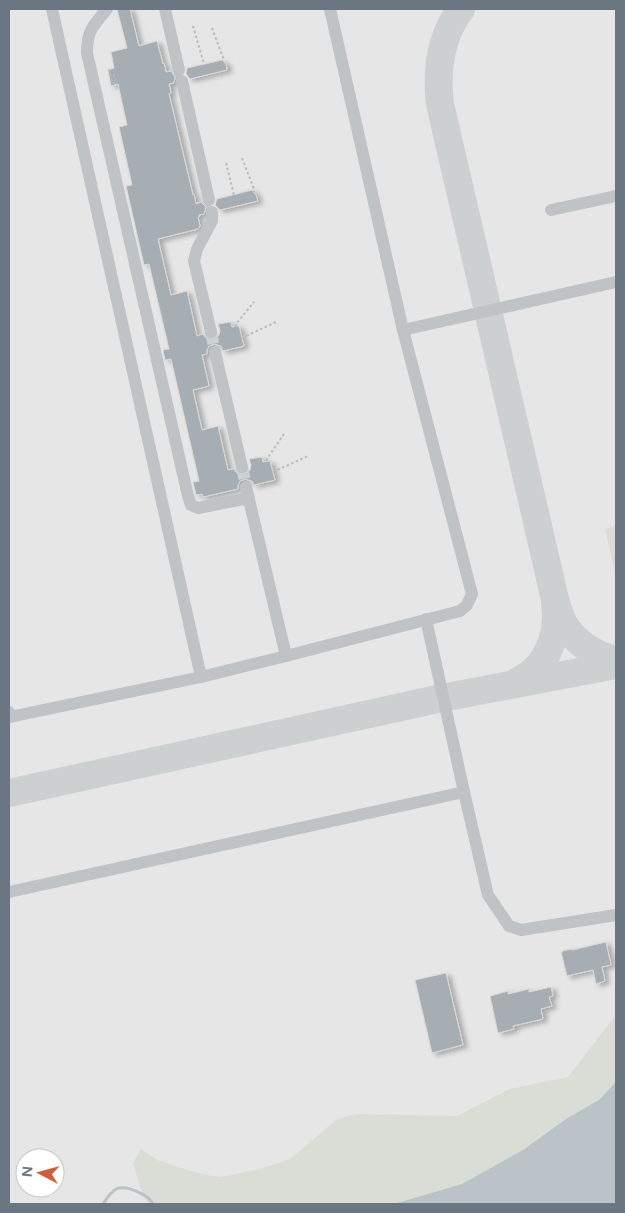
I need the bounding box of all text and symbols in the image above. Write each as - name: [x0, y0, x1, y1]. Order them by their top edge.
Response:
- north arrow: [15, 1148, 65, 1198]
- text: N: [19, 1165, 37, 1178]

